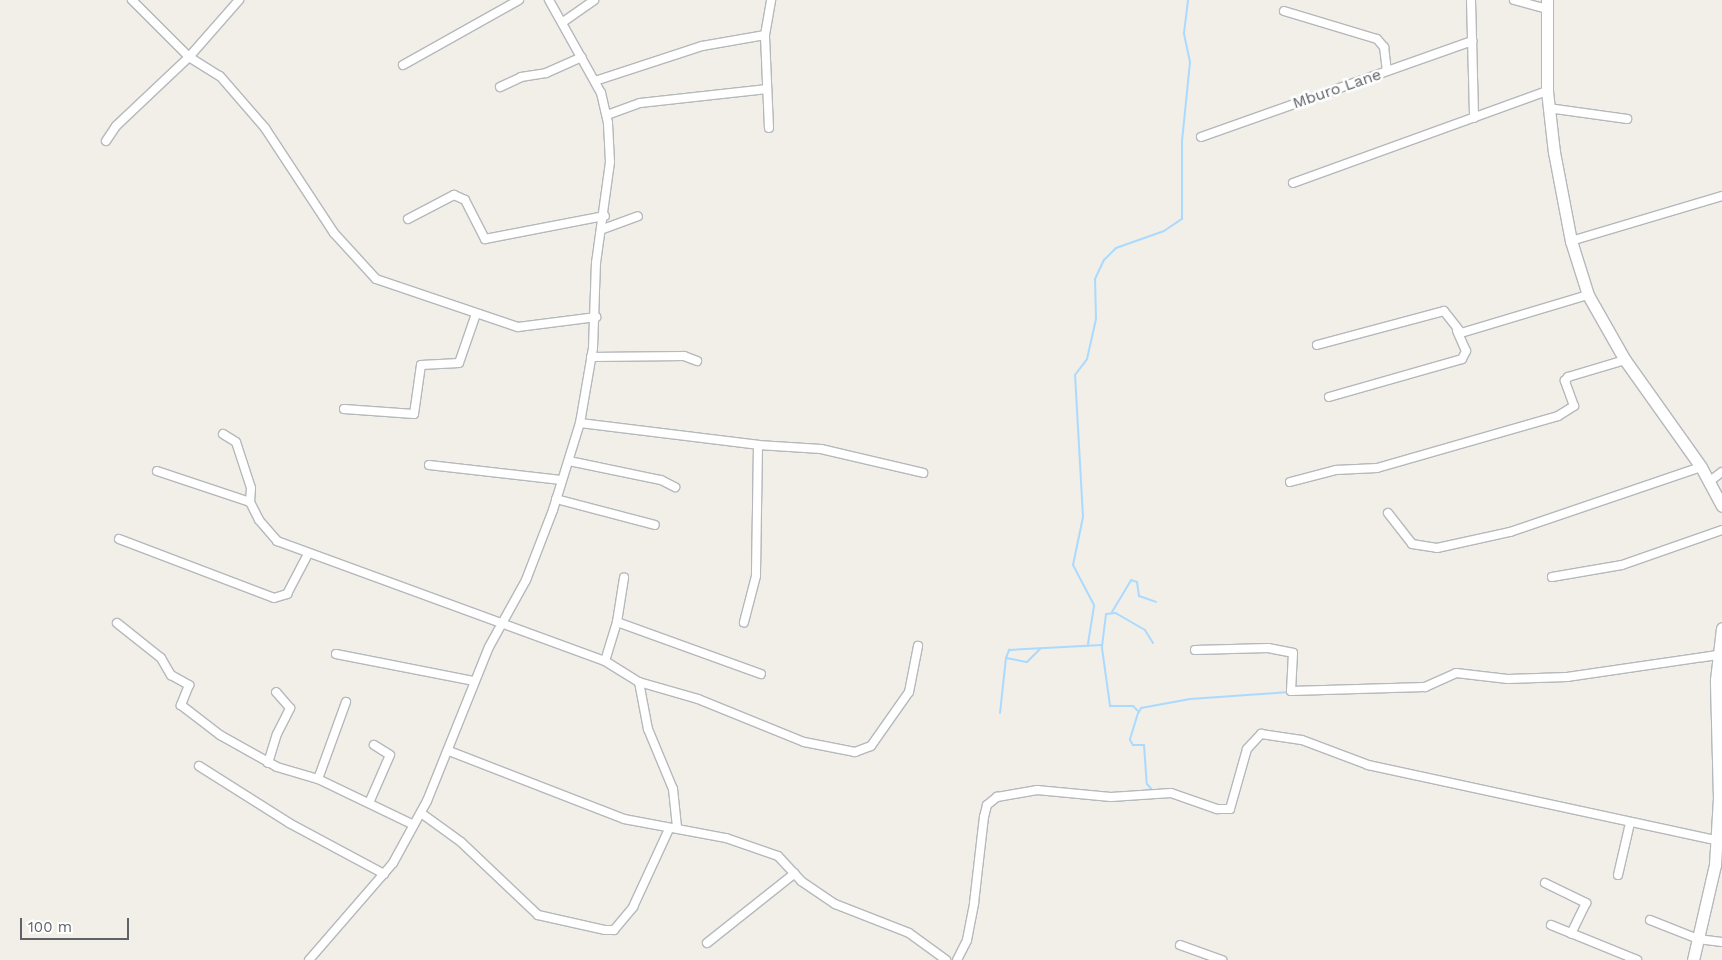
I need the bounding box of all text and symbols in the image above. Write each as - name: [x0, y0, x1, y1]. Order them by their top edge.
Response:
- street label: Mburo Lane: [1290, 65, 1384, 113]
- scale bar: [22, 908, 131, 940]
- text: 100 m: [28, 918, 72, 936]

